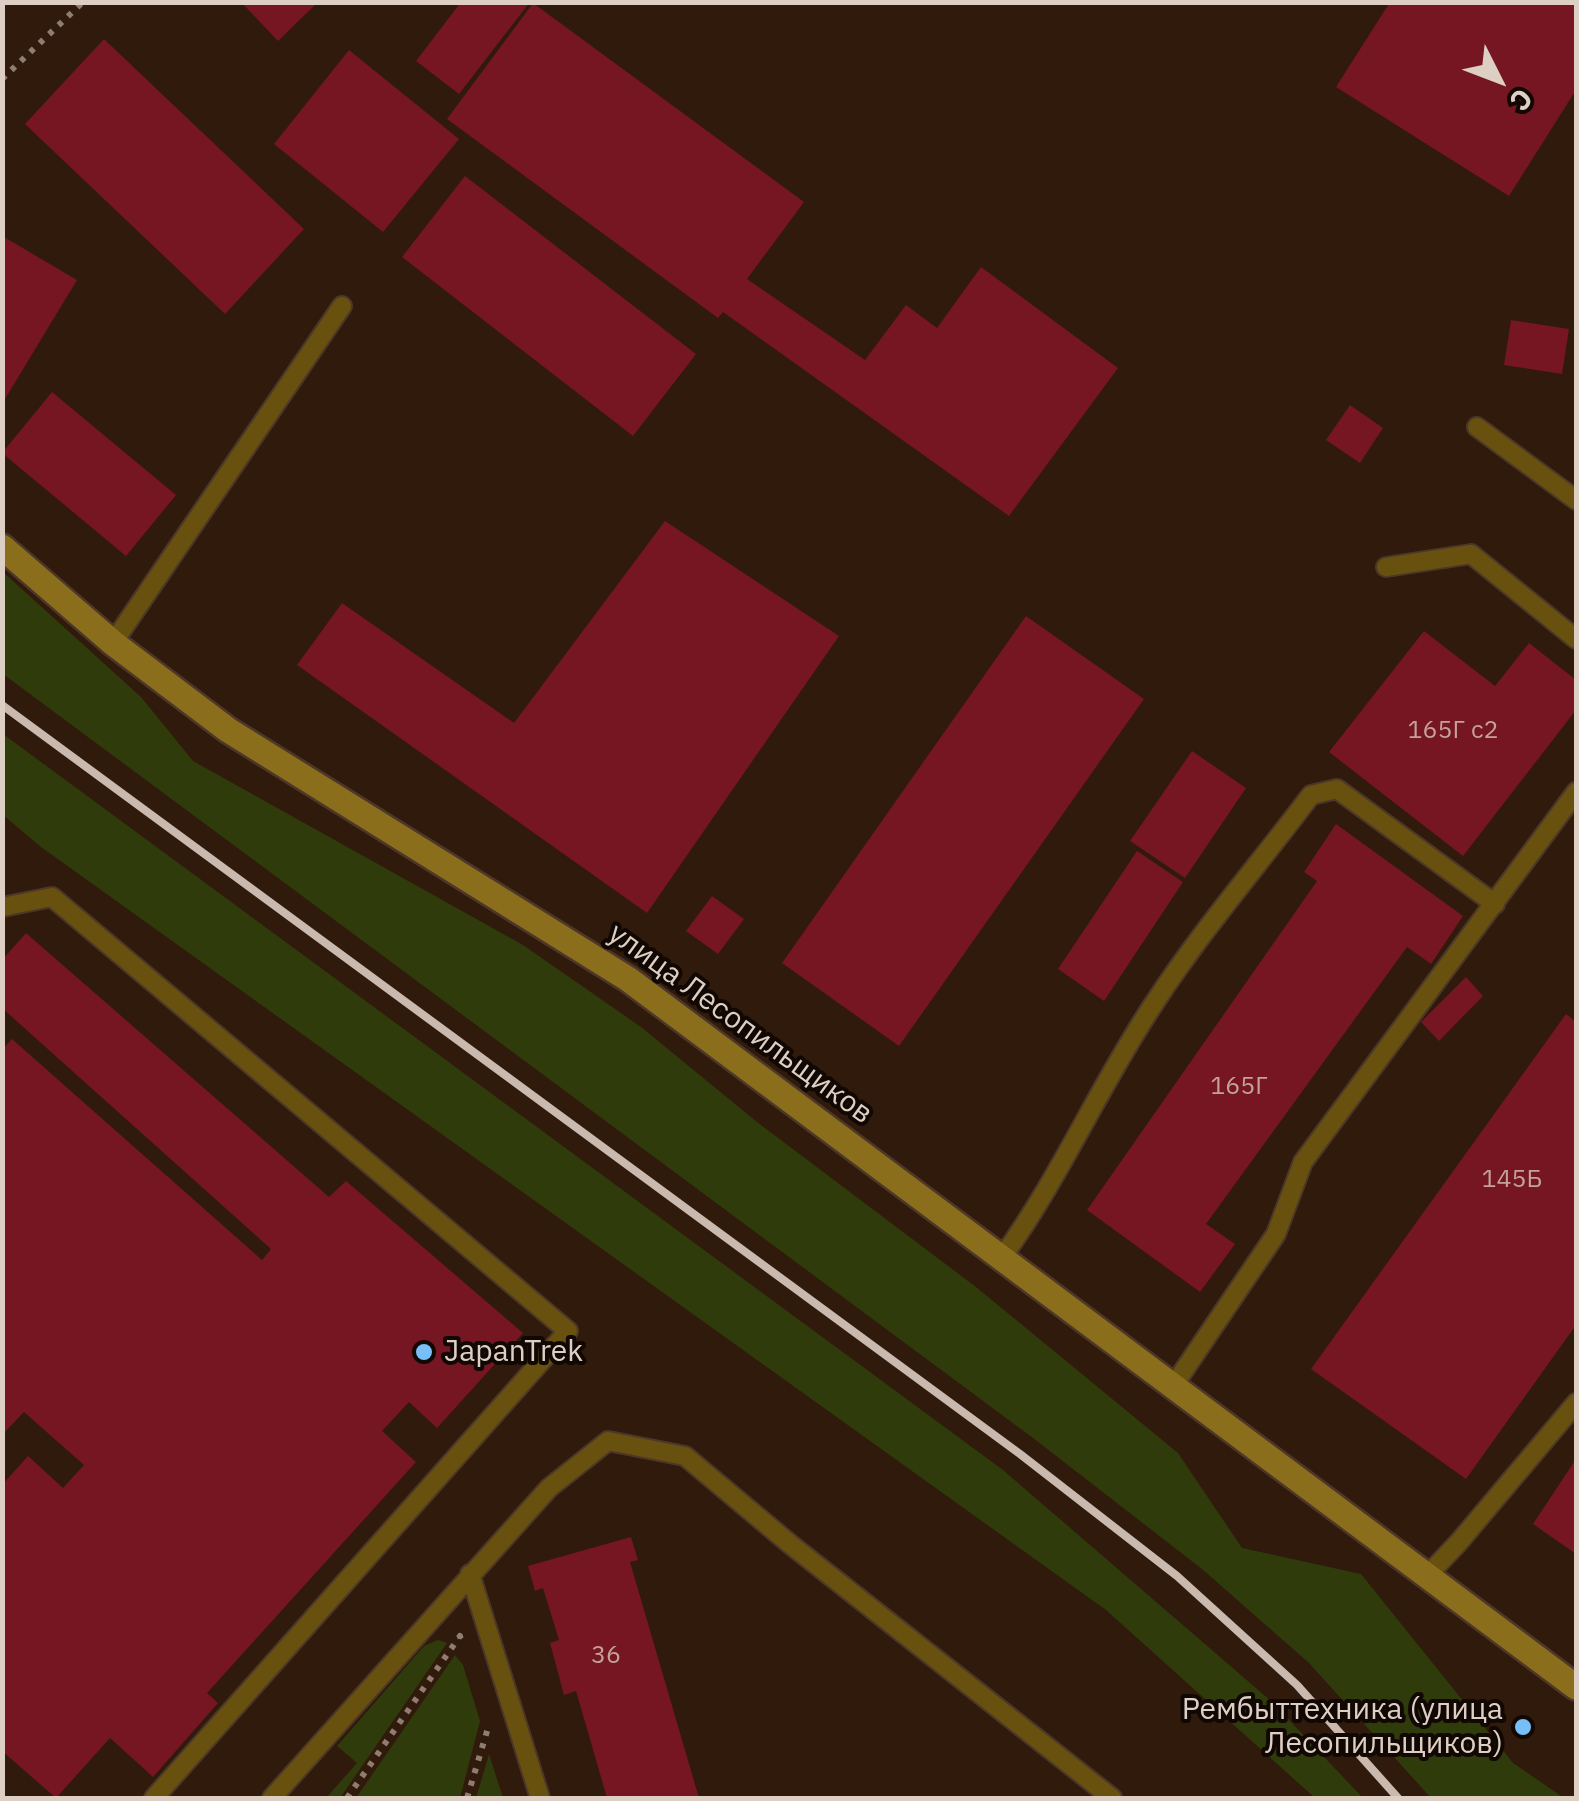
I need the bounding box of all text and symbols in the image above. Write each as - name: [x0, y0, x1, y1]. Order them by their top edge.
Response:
- north arrow: [1449, 30, 1549, 130]
- text: С: [1502, 81, 1542, 120]
- house number: 165Г с2: [1408, 716, 1498, 746]
- street label: улица Лесопильщиков: [601, 916, 879, 1132]
- house number: 165Г: [1210, 1072, 1268, 1102]
- house number: 145Б: [1482, 1165, 1542, 1195]
- place label: JapanTrek: [444, 1334, 583, 1370]
- marker: JapanTrek: [413, 1341, 435, 1363]
- house number: 36: [591, 1641, 621, 1671]
- place label: Рембыттехника (улица Лесопильщиков): [1182, 1692, 1503, 1762]
- marker: Рембыттехника (улица Лесопильщиков): [1512, 1716, 1534, 1738]

